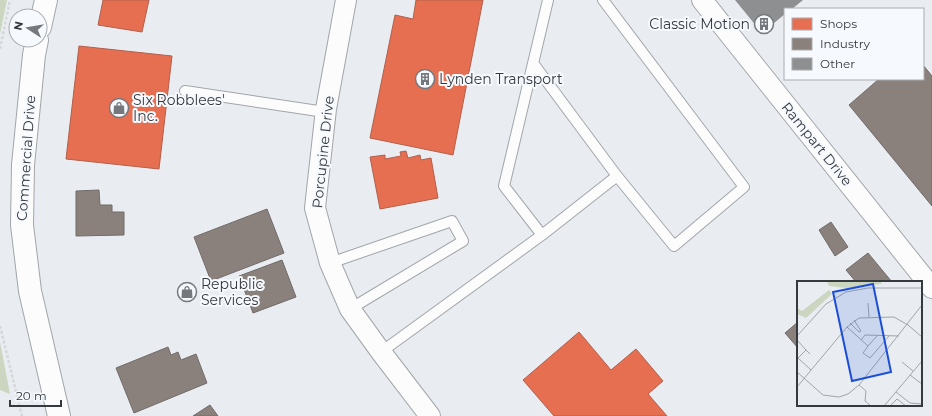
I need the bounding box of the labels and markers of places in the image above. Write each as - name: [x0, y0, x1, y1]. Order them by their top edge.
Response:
- building icon: Classic Motion: [753, 13, 775, 35]
- place label: Classic Motion: [649, 15, 750, 33]
- building icon: Lynden Transport: [414, 68, 436, 90]
- place label: Lynden Transport: [439, 70, 563, 88]
- place label: Six Robblees' Inc.: [133, 91, 225, 125]
- shop icon: Six Robblees' Inc.: [108, 97, 130, 119]
- place label: Republic Services: [201, 275, 264, 309]
- shop icon: Republic Services: [176, 281, 198, 303]

